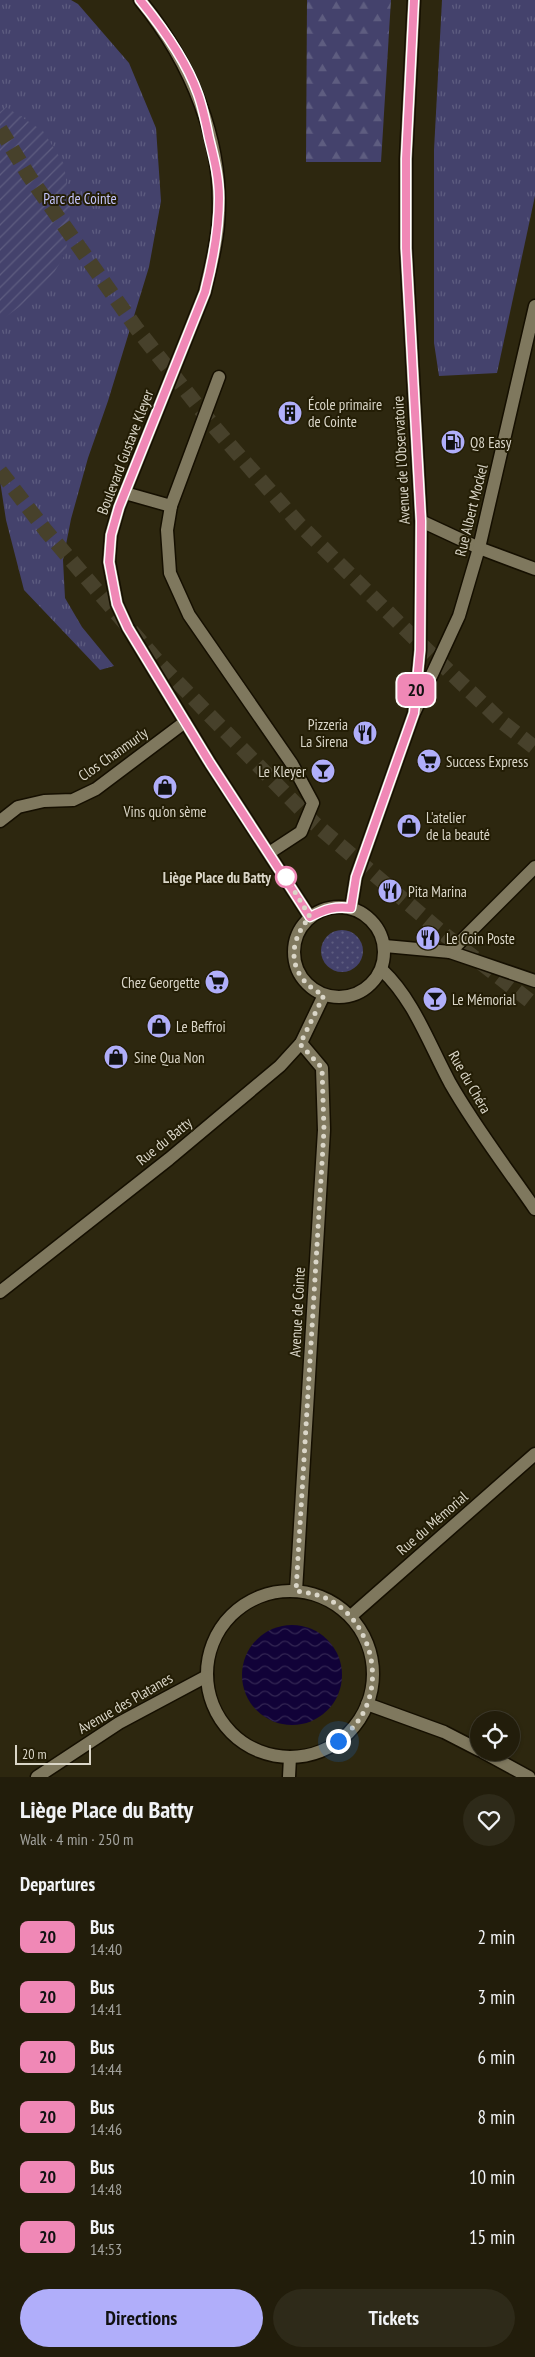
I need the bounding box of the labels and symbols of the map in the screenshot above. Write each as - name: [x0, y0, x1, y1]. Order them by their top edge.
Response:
- park label: Parc de Cointe: [43, 189, 117, 208]
- street label: Boulevard Gustave Kleyer: [92, 386, 158, 517]
- place label: École primaire de Cointe: [308, 395, 382, 431]
- street label: Avenue de l'Observatoire: [388, 395, 414, 525]
- building icon: École primaire de Cointe: [277, 400, 303, 426]
- fuel station icon: Q8 Easy: [440, 429, 466, 455]
- place label: Q8 Easy: [470, 433, 512, 452]
- street label: Rue Albert Mockel: [450, 461, 492, 558]
- line badge: 20: [394, 674, 438, 706]
- place label: Pizzeria La Sirena: [300, 715, 348, 751]
- restaurant icon: Pizzeria La Sirena: [352, 720, 378, 746]
- street label: Clos Chanmurly: [75, 723, 152, 785]
- supermarket icon: Success Express: [416, 748, 442, 774]
- place label: Success Express: [446, 752, 528, 771]
- bar icon: Le Kleyer: [310, 758, 336, 784]
- place label: Le Kleyer: [258, 762, 307, 781]
- shop icon: Vins qu'on sème: [152, 774, 178, 800]
- place label: Vins qu'on sème: [123, 802, 206, 821]
- place label: L'atelier de la beauté: [426, 808, 490, 844]
- shop icon: L'atelier de la beauté: [396, 813, 422, 839]
- marker: Liège Place du Batty: [275, 866, 297, 888]
- place label: Liège Place du Batty: [163, 868, 272, 887]
- restaurant icon: Pita Marina: [377, 878, 403, 904]
- place label: Pita Marina: [408, 882, 467, 901]
- restaurant icon: Le Coin Poste: [415, 925, 441, 951]
- place label: Le Coin Poste: [446, 929, 515, 948]
- supermarket icon: Chez Georgette: [204, 969, 230, 995]
- place label: Chez Georgette: [121, 973, 200, 992]
- bar icon: Le Mémorial: [422, 986, 448, 1012]
- place label: Le Mémorial: [452, 990, 516, 1009]
- shop icon: Le Beffroi: [146, 1013, 172, 1039]
- place label: Le Beffroi: [176, 1017, 226, 1036]
- shop icon: Sine Qua Non: [103, 1044, 129, 1070]
- street label: Rue du Chéra: [445, 1047, 495, 1117]
- place label: Sine Qua Non: [134, 1048, 205, 1067]
- street label: Rue du Batty: [132, 1113, 196, 1169]
- street label: Avenue de Cointe: [285, 1267, 309, 1357]
- street label: Rue du Mémorial: [393, 1487, 472, 1559]
- street label: Avenue des Platanes: [74, 1668, 176, 1738]
- your location: [326, 1729, 351, 1754]
- scale bar: [15, 1742, 91, 1765]

